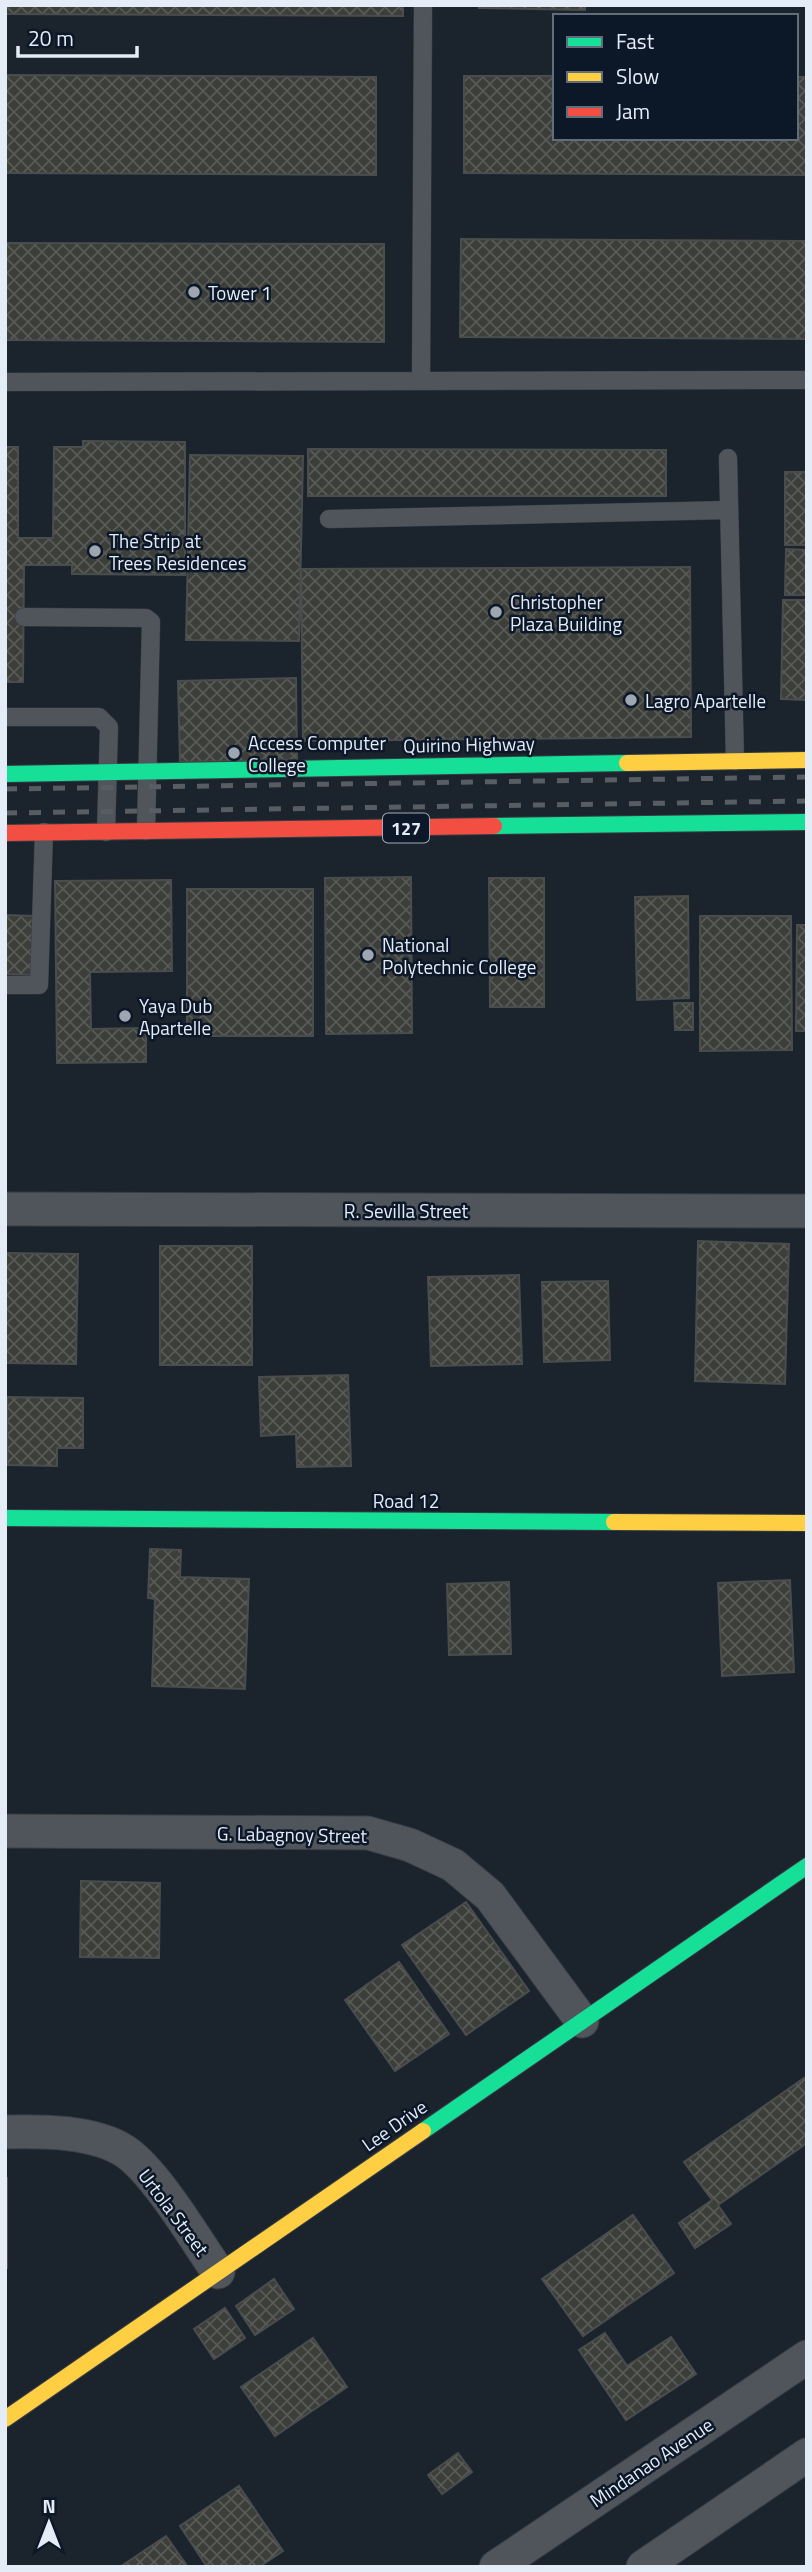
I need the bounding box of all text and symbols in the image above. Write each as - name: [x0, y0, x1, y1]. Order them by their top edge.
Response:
- scale bar: [18, 14, 136, 58]
- legend: [553, 14, 798, 140]
- text: 20 m: [28, 22, 74, 54]
- text: Fast: [616, 25, 655, 57]
- text: Slow: [616, 60, 659, 92]
- text: Jam: [616, 95, 650, 127]
- place label: Tower 1: [208, 278, 272, 307]
- marker: Tower 1: [186, 284, 202, 300]
- place label: The Strip at Trees Residences: [109, 526, 247, 577]
- marker: The Strip at Trees Residences: [87, 543, 103, 559]
- place label: Christopher Plaza Building: [510, 587, 622, 638]
- marker: Christopher Plaza Building: [488, 604, 504, 620]
- place label: Lagro Apartelle: [645, 686, 766, 715]
- marker: Lagro Apartelle: [623, 692, 639, 708]
- place label: Access Computer College: [248, 728, 386, 779]
- street label: Quirino Highway: [403, 728, 535, 760]
- marker: Access Computer College: [226, 745, 242, 761]
- road number: 127: [383, 814, 429, 842]
- place label: National Polytechnic College: [382, 930, 536, 981]
- marker: National Polytechnic College: [360, 947, 376, 963]
- place label: Yaya Dub Apartelle: [139, 991, 212, 1042]
- marker: Yaya Dub Apartelle: [117, 1008, 133, 1024]
- street label: R. Sevilla Street: [344, 1196, 469, 1225]
- street label: Road 12: [373, 1486, 439, 1515]
- street label: G. Labagnoy Street: [217, 1818, 368, 1850]
- street label: Lee Drive: [355, 2092, 433, 2158]
- street label: Urtola Street: [132, 2162, 217, 2262]
- street label: Mindanao Avenue: [584, 2410, 718, 2514]
- north arrow: [14, 2488, 84, 2558]
- text: N: [42, 2491, 56, 2520]

